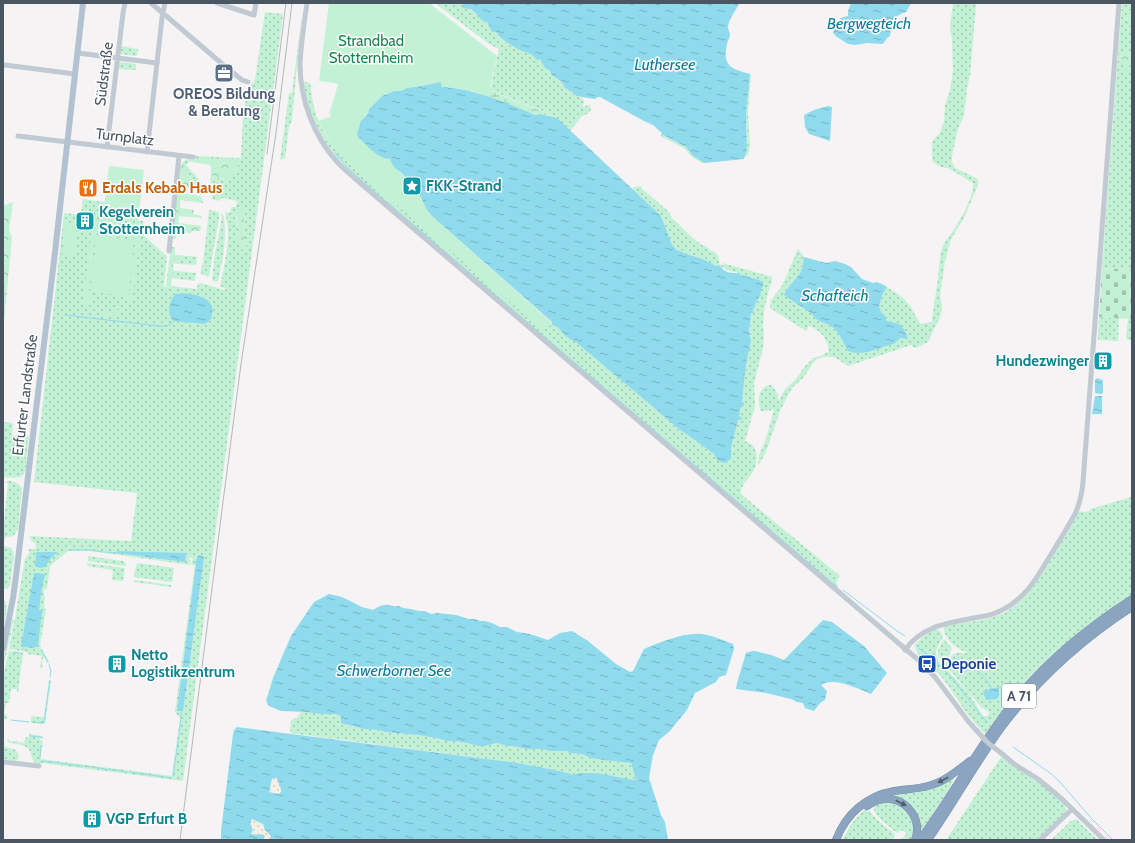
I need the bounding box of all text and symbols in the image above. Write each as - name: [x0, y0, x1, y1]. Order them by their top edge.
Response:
- water label: Bergwegteich: [827, 14, 911, 33]
- park label: Strandbad Stotternheim: [329, 32, 413, 67]
- street label: Südstraße: [91, 41, 117, 107]
- water label: Luthersee: [634, 55, 696, 74]
- office icon: OREOS Bildung & Beratung: [213, 62, 235, 84]
- place label: OREOS Bildung & Beratung: [173, 85, 276, 120]
- street label: Turnplatz: [95, 124, 155, 150]
- place icon: FKK-Strand: [401, 175, 423, 197]
- restaurant icon: Erdals Kebab Haus: [77, 177, 99, 199]
- place label: FKK-Strand: [426, 177, 502, 195]
- place label: Erdals Kebab Haus: [102, 179, 222, 197]
- place label: Kegelverein Stotternheim: [99, 203, 185, 238]
- building icon: Kegelverein Stotternheim: [74, 210, 96, 232]
- water label: Schafteich: [801, 286, 869, 305]
- street label: Erfurter Landstraße: [9, 333, 41, 457]
- building icon: Hundezwinger: [1092, 350, 1114, 372]
- place label: Hundezwinger: [995, 352, 1089, 370]
- place label: Netto Logistikzentrum: [131, 646, 235, 681]
- building icon: Netto Logistikzentrum: [106, 653, 128, 675]
- bus stop icon: Deponie: [916, 653, 938, 675]
- place label: Deponie: [941, 655, 996, 673]
- water label: Schwerborner See: [337, 661, 451, 680]
- road number: A 71: [1002, 684, 1036, 708]
- one-way arrow: [937, 777, 949, 783]
- one-way arrow: [895, 800, 907, 807]
- building icon: VGP Erfurt B: [81, 808, 103, 830]
- place label: VGP Erfurt B: [106, 810, 187, 828]

